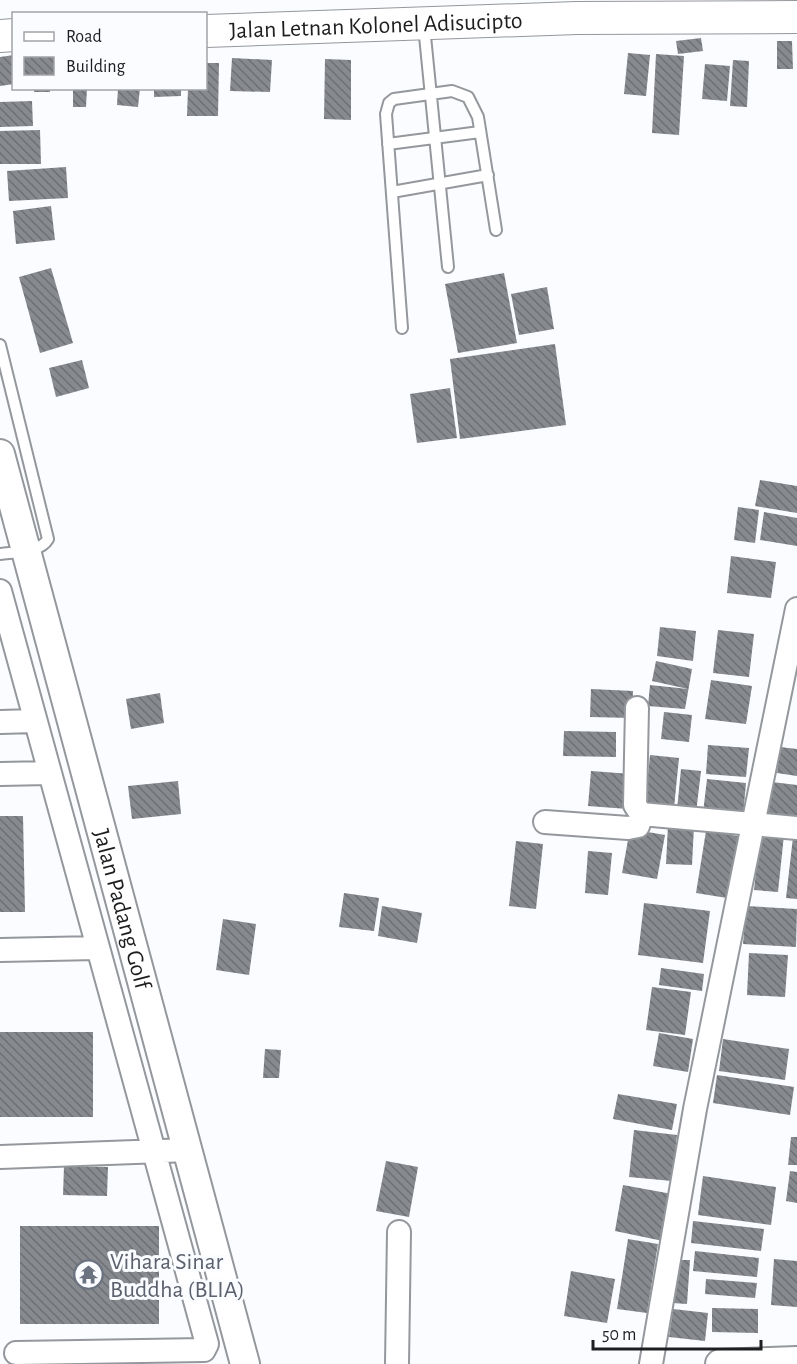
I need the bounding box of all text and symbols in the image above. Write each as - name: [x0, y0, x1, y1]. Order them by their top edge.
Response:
- street label: Jalan Letnan Kolonel Adisucipto: [229, 9, 523, 43]
- legend: [12, 12, 207, 90]
- text: Road: [66, 28, 102, 46]
- text: Building: [66, 58, 126, 76]
- street label: Jalan Padang Golf: [89, 827, 155, 993]
- place label: Vihara Sinar Buddha (BLIA): [110, 1250, 245, 1302]
- temple icon: Vihara Sinar Buddha (BLIA): [73, 1259, 105, 1291]
- scale bar: [593, 1313, 761, 1351]
- text: 50 m: [602, 1326, 636, 1344]

